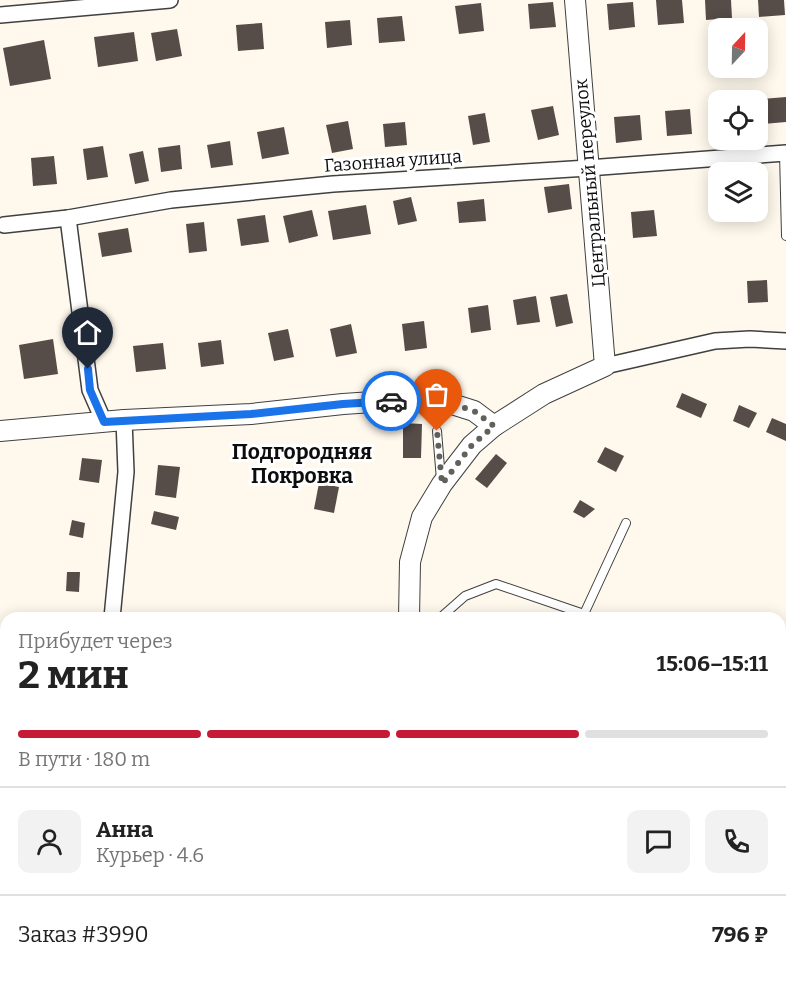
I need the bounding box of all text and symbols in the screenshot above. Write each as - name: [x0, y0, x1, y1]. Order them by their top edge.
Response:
- north arrow: [708, 18, 768, 78]
- map controls: [708, 18, 768, 222]
- street label: Центральный переулок: [570, 78, 610, 288]
- button: locate: [708, 90, 768, 150]
- street label: Газонная улица: [323, 145, 463, 177]
- button: layers: [708, 162, 768, 222]
- pin: [62, 307, 113, 369]
- icon: home: [71, 316, 104, 349]
- pin: [411, 369, 462, 431]
- courier: [361, 371, 421, 431]
- icon: bag: [420, 378, 453, 411]
- icon: car: [375, 385, 408, 418]
- district label: Подгородняя Покровка: [232, 439, 372, 489]
- text: Прибудет через: [18, 629, 173, 653]
- text: 15:06–15:11: [656, 650, 768, 677]
- text: 2 мин: [18, 652, 129, 698]
- text: В пути · 180 m: [18, 747, 150, 771]
- button: person: [18, 810, 81, 873]
- button: chat: [627, 810, 690, 873]
- button: phone: [705, 810, 768, 873]
- text: Анна: [96, 816, 153, 843]
- text: Курьер · 4.6: [96, 843, 204, 867]
- text: Заказ #3990: [18, 921, 149, 948]
- text: 796 ₽: [712, 921, 768, 948]

